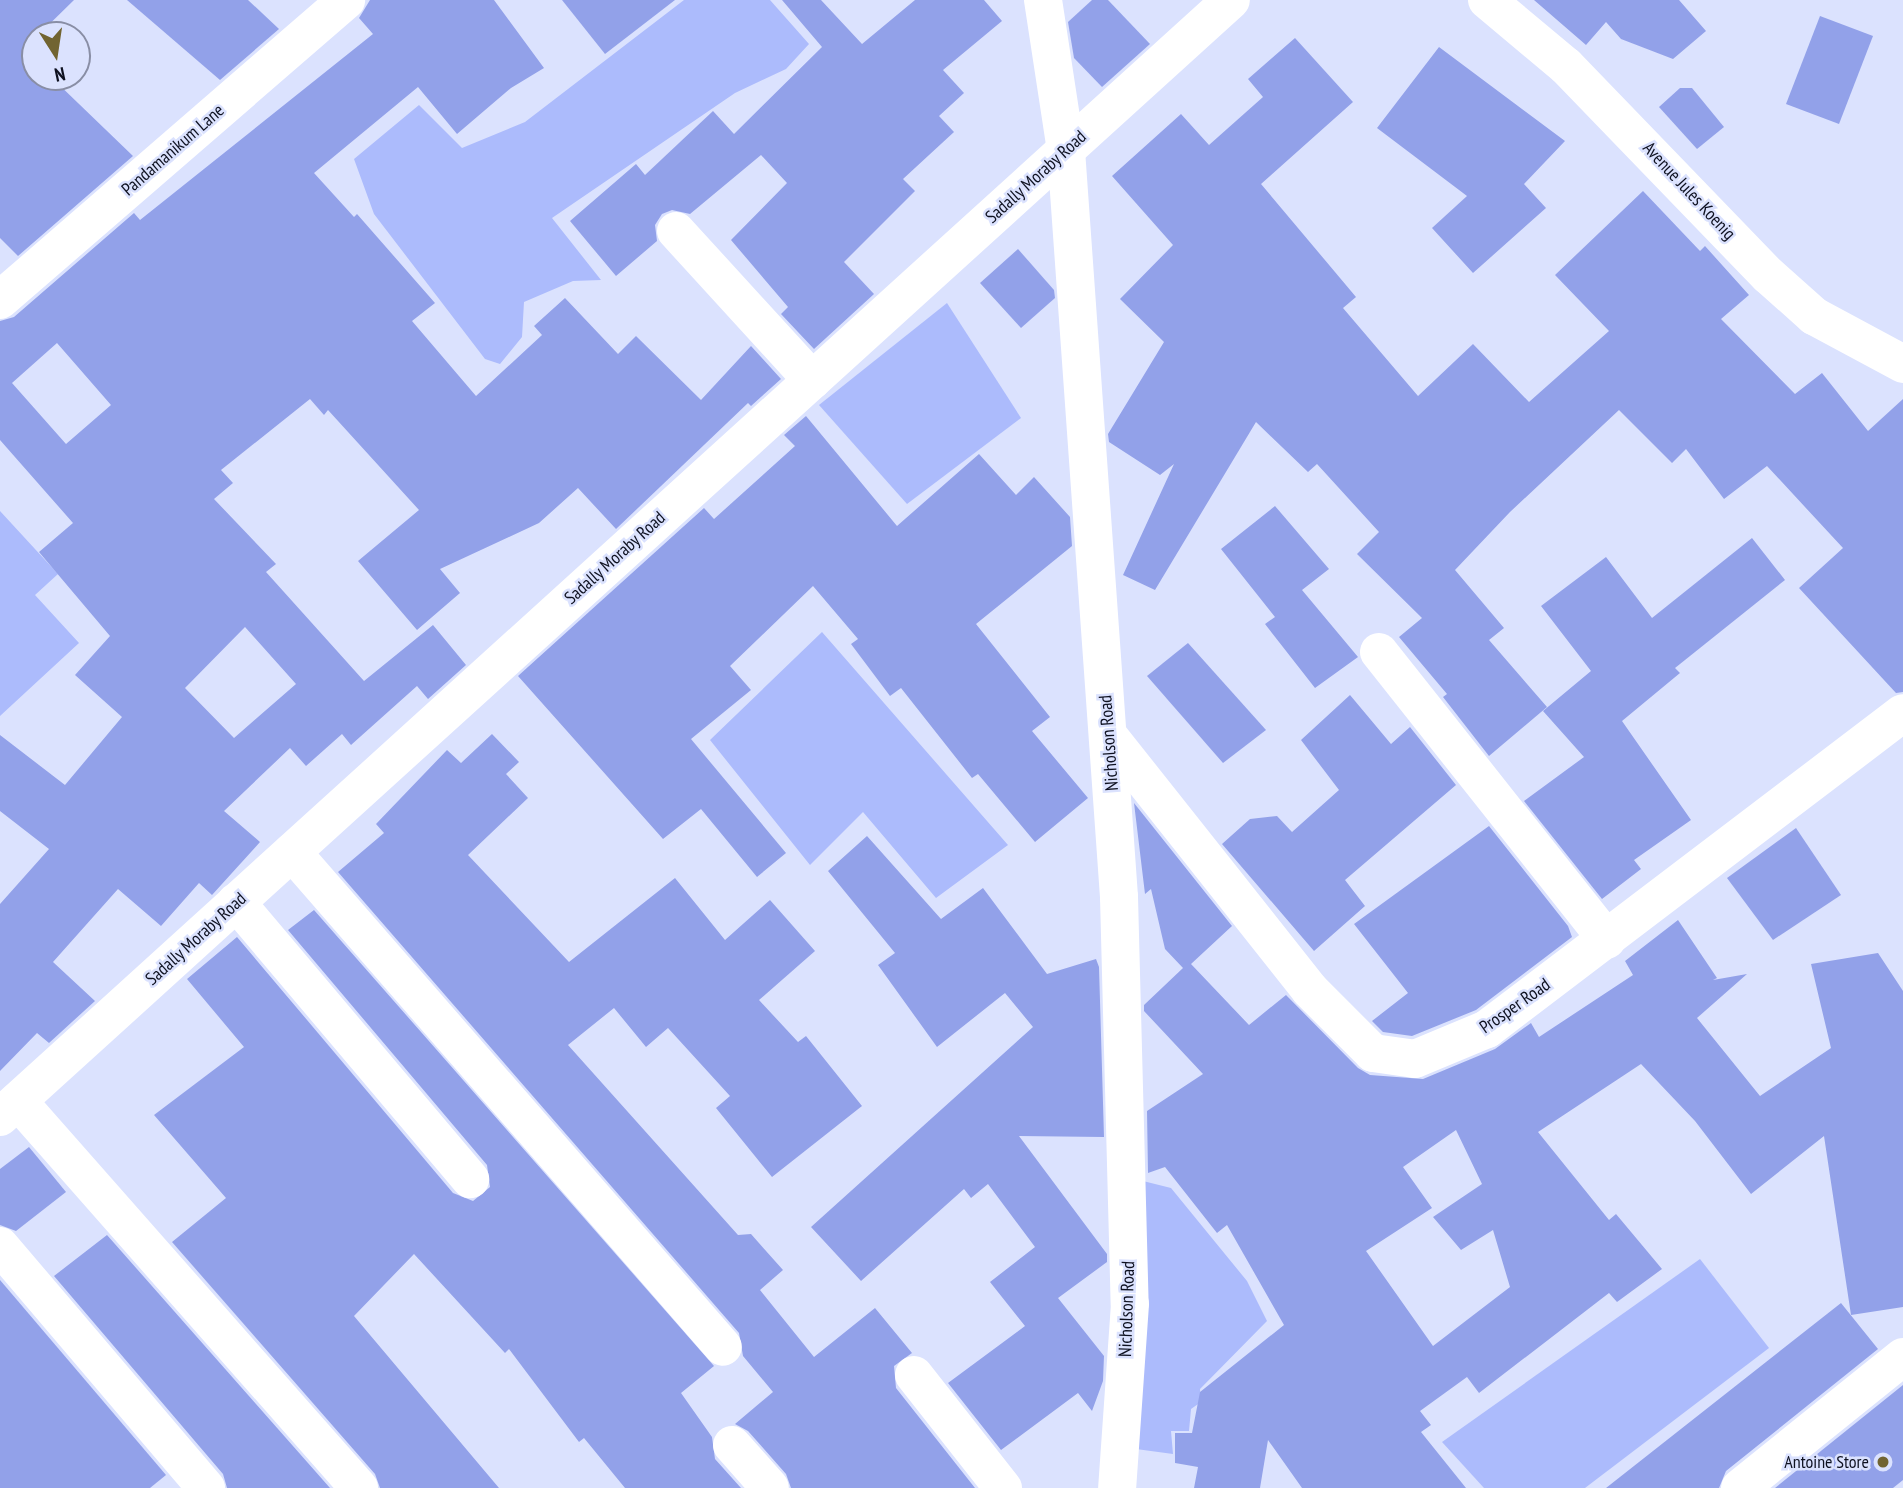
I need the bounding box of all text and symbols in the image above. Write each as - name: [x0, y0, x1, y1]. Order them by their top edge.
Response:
- north arrow: [21, 21, 91, 91]
- text: N: [52, 62, 67, 87]
- street label: Pandamanikum Lane: [117, 100, 229, 200]
- street label: Sadally Moraby Road: [981, 126, 1091, 228]
- street label: Avenue Jules Koenig: [1638, 138, 1740, 244]
- street label: Sadally Moraby Road: [560, 507, 670, 609]
- street label: Nicholson Road: [1095, 694, 1123, 792]
- street label: Sadally Moraby Road: [141, 888, 251, 990]
- street label: Prosper Road: [1476, 974, 1554, 1038]
- street label: Nicholson Road: [1115, 1261, 1139, 1357]
- place label: Antoine Store: [1784, 1451, 1869, 1473]
- marker: Antoine Store: [1875, 1454, 1891, 1470]

